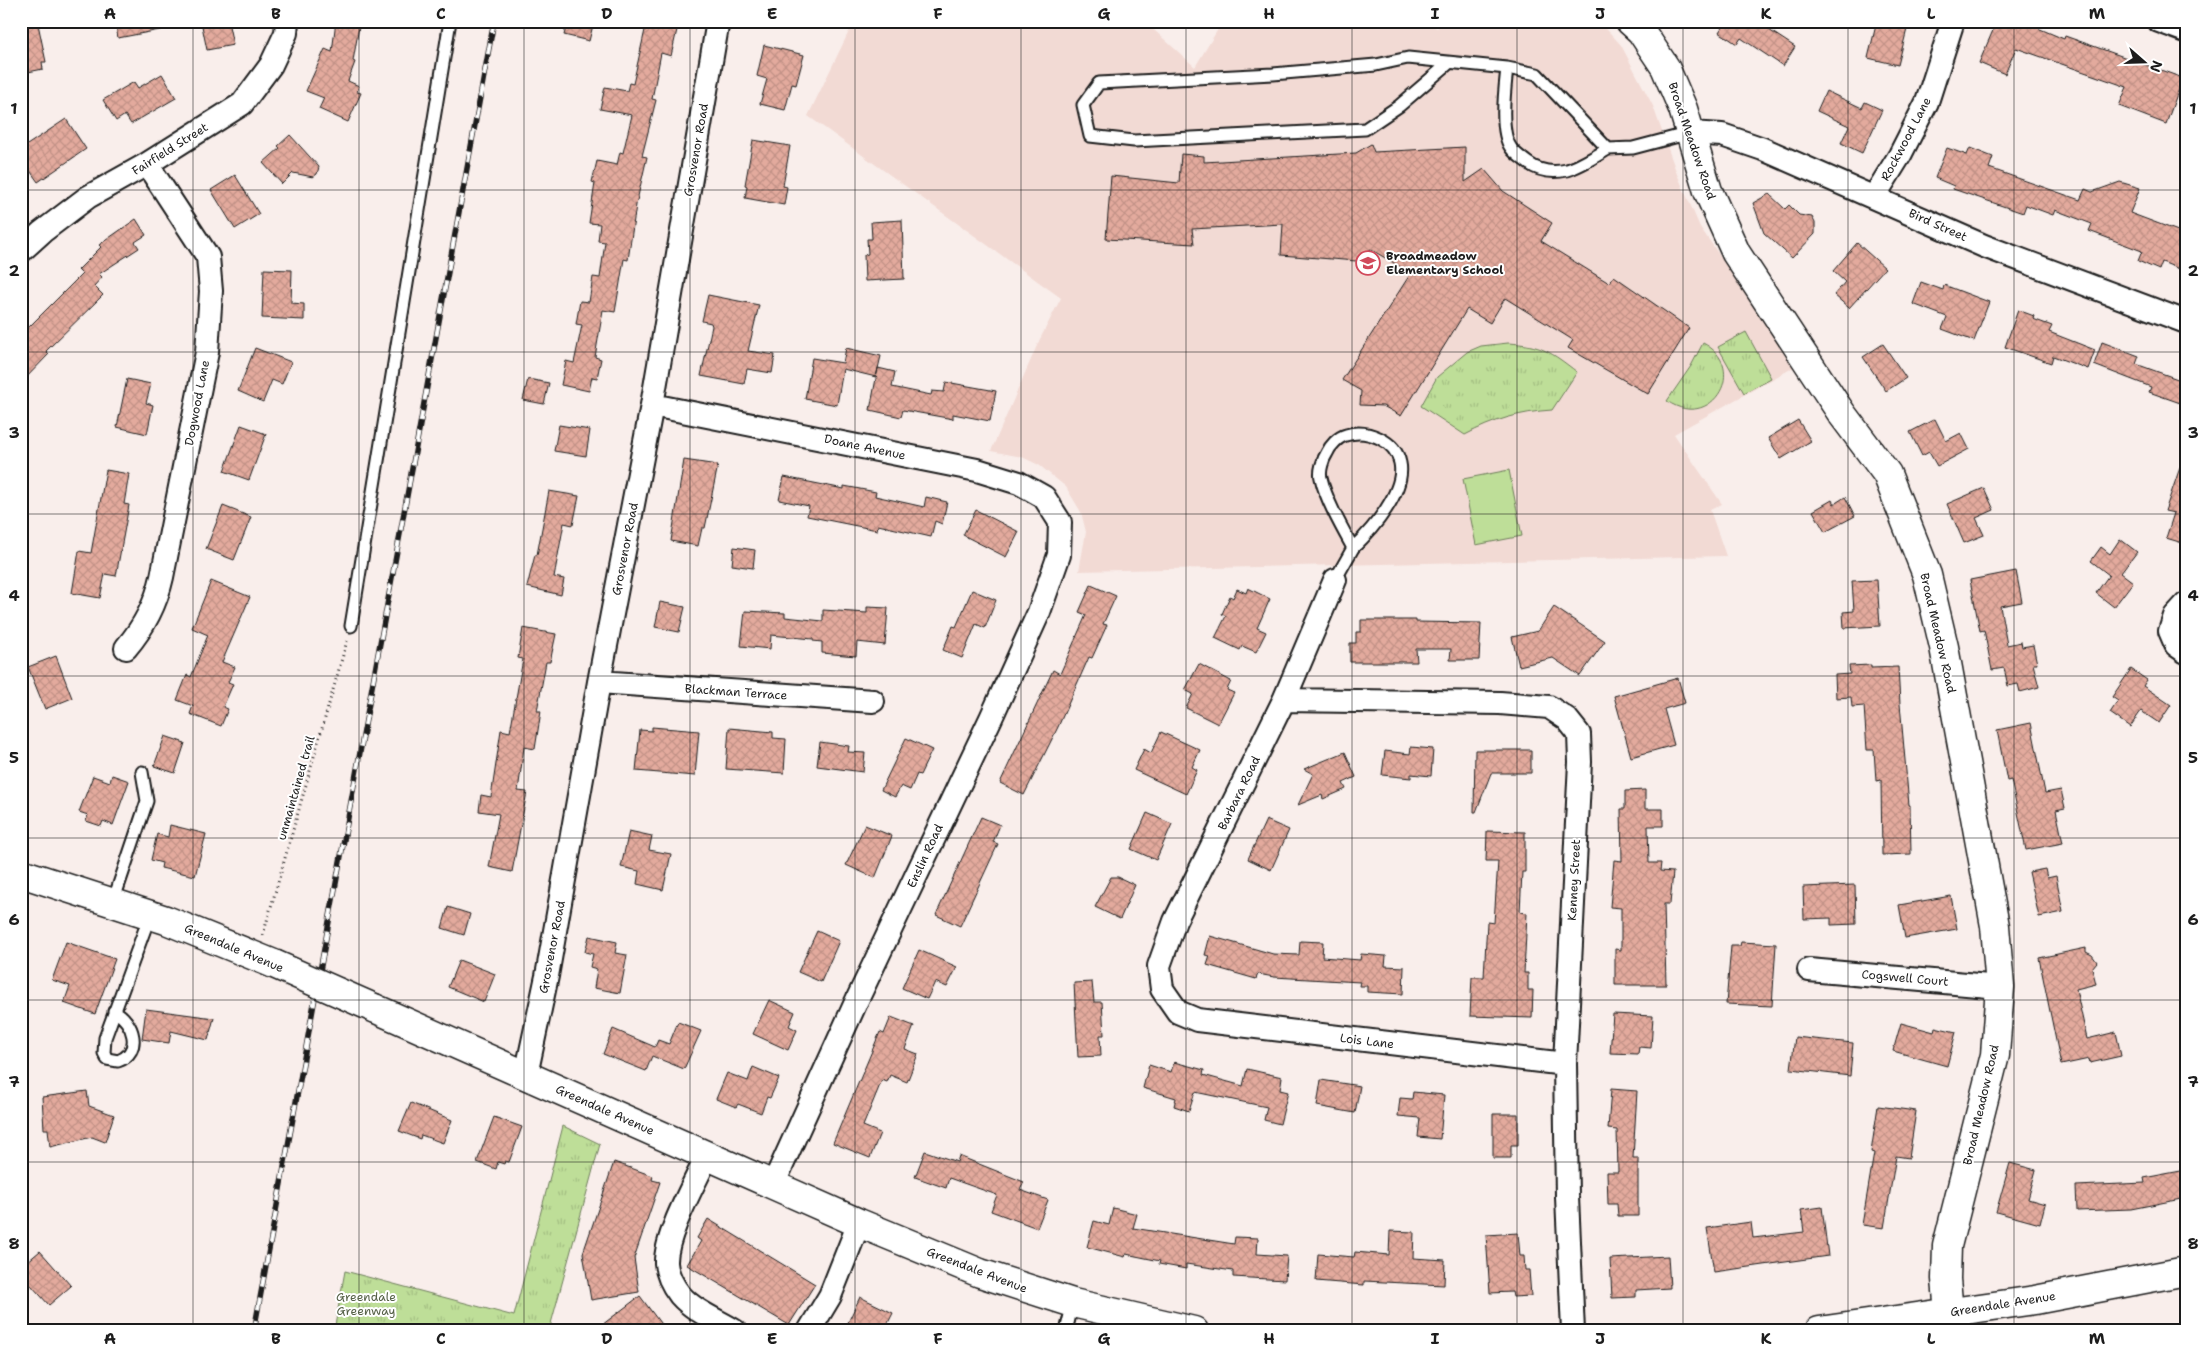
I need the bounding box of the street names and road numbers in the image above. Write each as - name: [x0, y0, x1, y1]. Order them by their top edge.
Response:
- street label: Broad Meadow Road: [1664, 80, 1720, 202]
- street label: Rockwood Lane: [1877, 94, 1935, 184]
- street label: Grosvenor Road: [680, 102, 712, 198]
- street label: Fairfield Street: [129, 119, 211, 179]
- street label: Bird Street: [1906, 205, 1970, 245]
- street label: Dogwood Lane: [181, 359, 213, 447]
- street label: Doane Avenue: [823, 431, 907, 463]
- street label: Grosvenor Road: [608, 501, 642, 597]
- street label: Broad Meadow Road: [1916, 571, 1960, 695]
- street label: Blackman Terrace: [684, 680, 788, 704]
- street label: unmaintained trail: [273, 734, 319, 842]
- street label: Barbara Road: [1214, 753, 1264, 833]
- street label: Enslin Road: [903, 821, 947, 890]
- street label: Kenney Street: [1564, 839, 1584, 921]
- street label: Grosvenor Road: [535, 899, 569, 995]
- street label: Greendale Avenue: [182, 920, 286, 976]
- street label: Cogswell Court: [1861, 966, 1949, 990]
- street label: Lois Lane: [1339, 1030, 1395, 1052]
- street label: Broad Meadow Road: [1959, 1043, 2003, 1167]
- street label: Greendale Avenue: [553, 1081, 657, 1139]
- street label: Greendale Avenue: [924, 1243, 1030, 1297]
- street label: Greendale Avenue: [1949, 1288, 2057, 1320]

